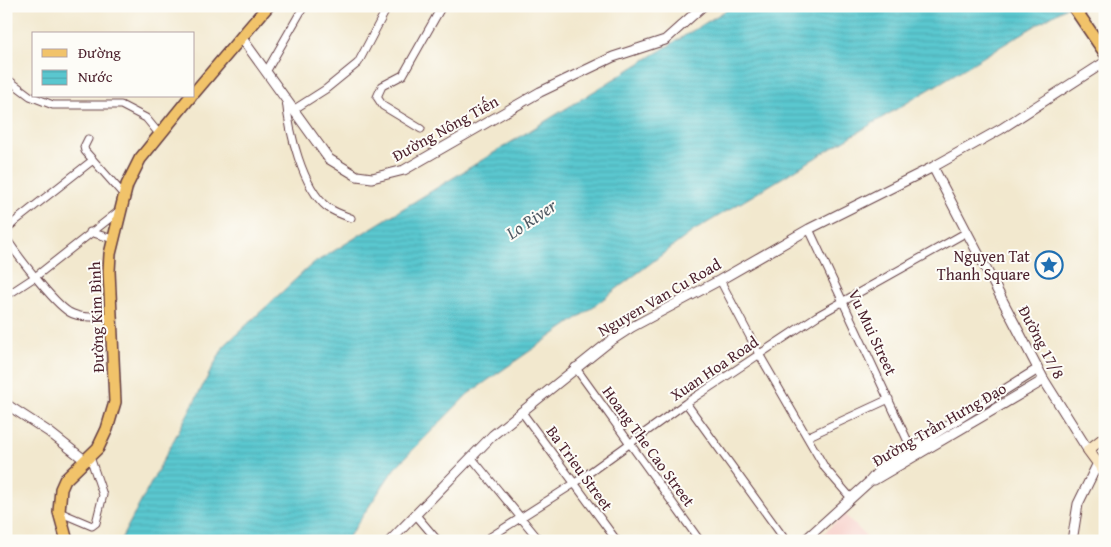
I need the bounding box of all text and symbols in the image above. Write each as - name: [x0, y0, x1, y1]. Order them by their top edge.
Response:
- legend: [32, 32, 195, 98]
- text: Đường: [78, 42, 121, 63]
- text: Nước: [78, 66, 113, 87]
- street label: Đường Nông Tiến: [387, 89, 503, 167]
- water label: Lo River: [499, 191, 563, 246]
- place label: Nguyen Tat Thanh Square: [937, 244, 1030, 286]
- place icon: Nguyen Tat Thanh Square: [1034, 250, 1064, 280]
- street label: Nguyen Van Cu Road: [593, 252, 725, 342]
- street label: Đường Kim Bình: [82, 261, 110, 373]
- street label: Vu Mui Street: [842, 285, 904, 379]
- street label: Đường 17/8: [1013, 301, 1071, 383]
- street label: Xuan Hoa Road: [665, 329, 763, 406]
- street label: Đường Trần Hưng Đạo: [867, 376, 1011, 472]
- street label: Hoang The Cao Street: [597, 381, 701, 512]
- street label: Ba Trieu Street: [541, 420, 619, 516]

